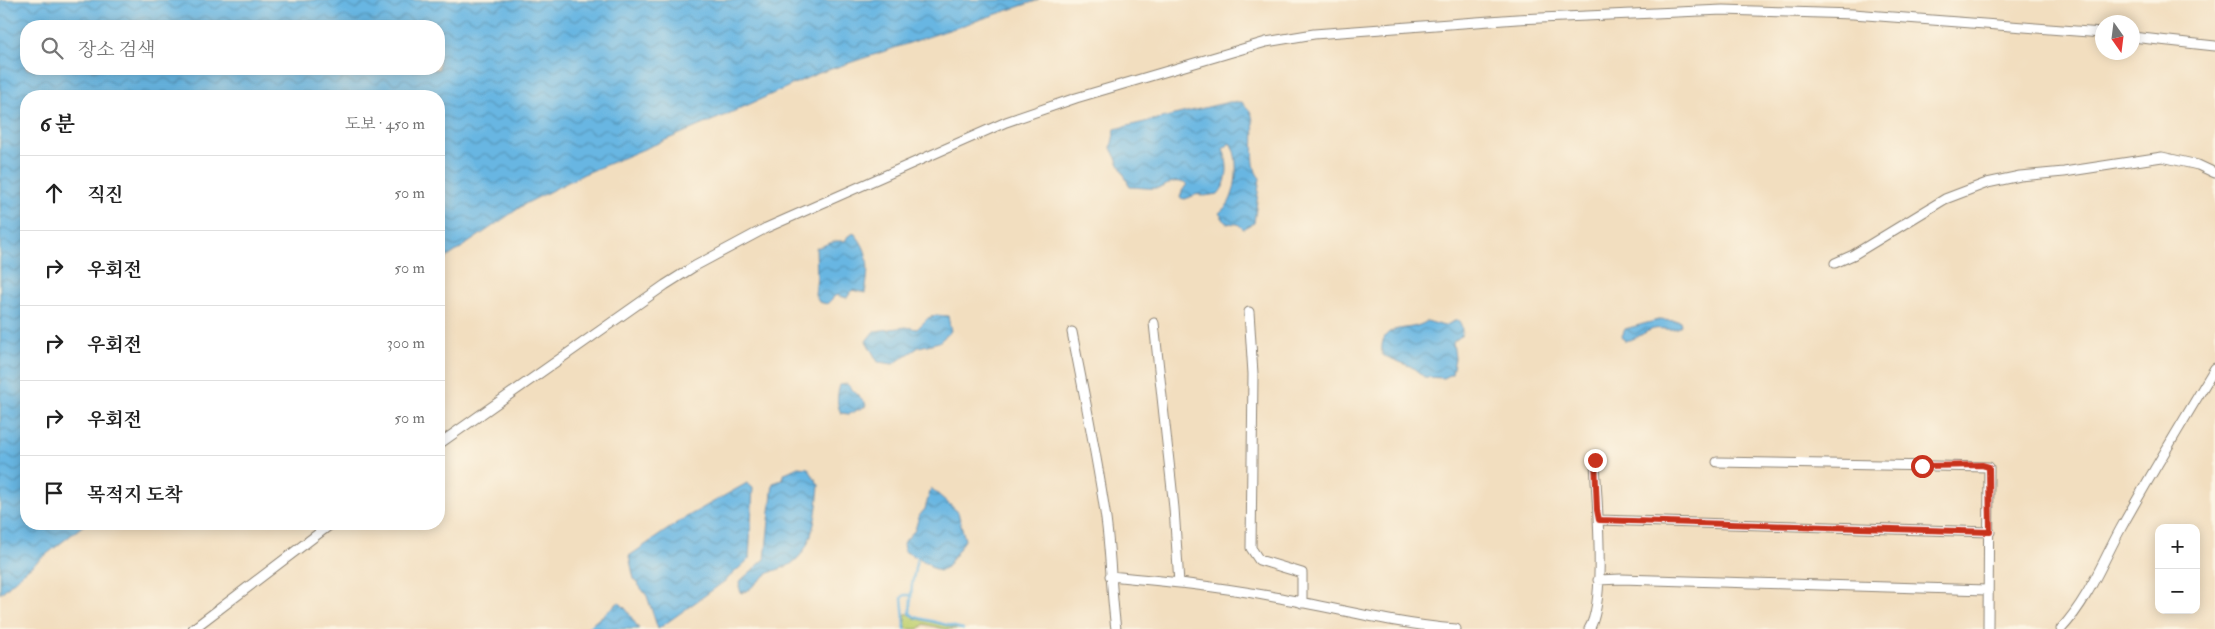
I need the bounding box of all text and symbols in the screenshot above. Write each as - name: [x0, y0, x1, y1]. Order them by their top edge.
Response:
- north arrow: [2095, 15, 2140, 60]
- search box: [20, 20, 445, 75]
- icon: search: [38, 34, 66, 62]
- text: 장소 검색: [78, 38, 155, 62]
- text: 6 분: [40, 111, 75, 138]
- text: 도보 · 450 m: [345, 114, 425, 134]
- icon: ahead: [40, 179, 68, 207]
- text: 직진: [87, 183, 124, 207]
- text: 50 m: [394, 183, 425, 203]
- icon: right: [40, 254, 68, 282]
- text: 우회전: [87, 258, 142, 282]
- text: 50 m: [394, 258, 425, 278]
- icon: right: [40, 329, 68, 357]
- text: 우회전: [87, 333, 142, 357]
- text: 300 m: [387, 333, 425, 353]
- icon: right: [40, 404, 68, 432]
- text: 우회전: [87, 408, 142, 432]
- text: 50 m: [394, 408, 425, 428]
- route end: [1584, 449, 1607, 472]
- route start: [1911, 455, 1934, 478]
- icon: arrive: [40, 479, 68, 507]
- text: 목적지 도착: [87, 483, 183, 507]
- map controls: [2155, 524, 2200, 614]
- button: +: [2155, 524, 2200, 569]
- button: −: [2155, 569, 2200, 614]

